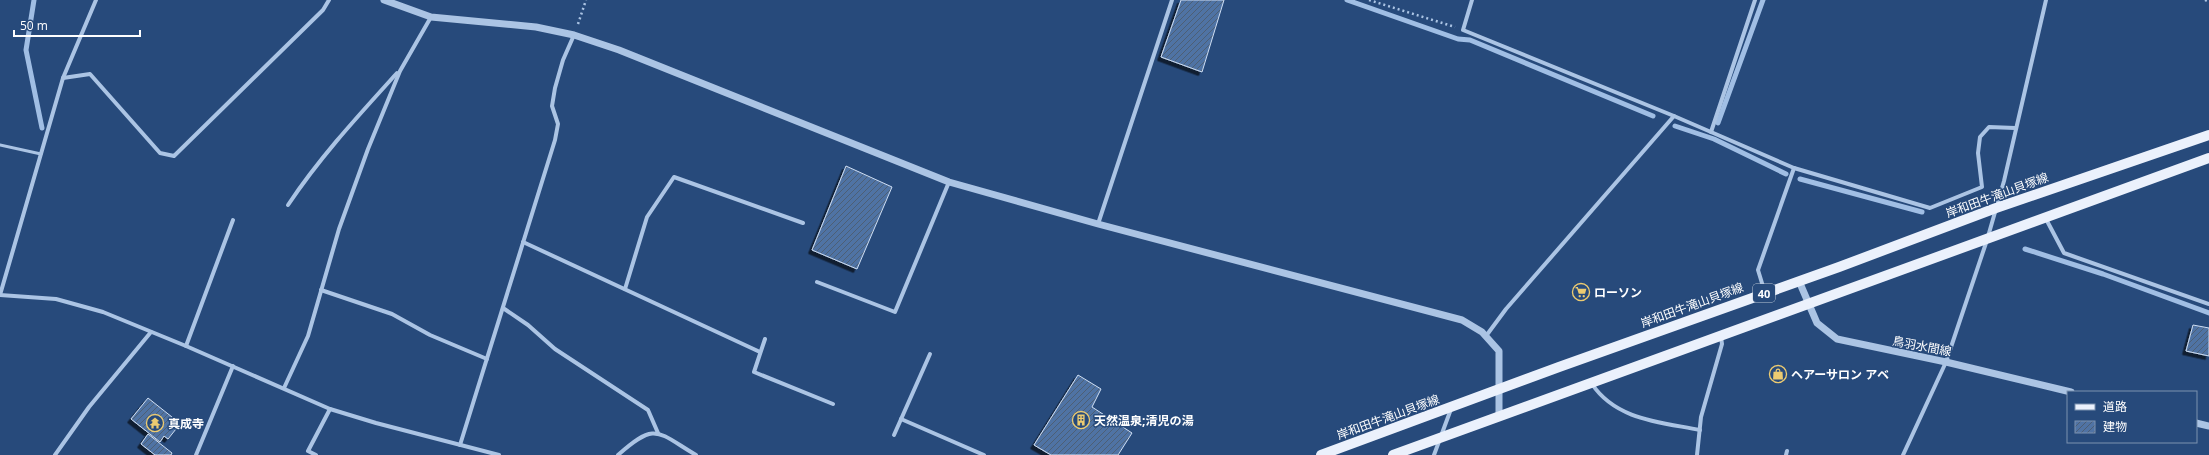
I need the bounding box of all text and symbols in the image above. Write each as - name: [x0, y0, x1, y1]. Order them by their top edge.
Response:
- scale bar: [14, 12, 140, 38]
- text: 50 m: [20, 17, 48, 34]
- street label: 岸和田牛滝山貝塚線: [1943, 169, 2051, 221]
- street label: 岸和田牛滝山貝塚線: [1638, 279, 1746, 331]
- supermarket icon: ローソン: [1571, 282, 1591, 302]
- place label: ローソン: [1594, 284, 1642, 301]
- road number: 40: [1753, 284, 1775, 302]
- street label: 鳥羽水間線: [1891, 332, 1953, 360]
- shop icon: ヘアーサロン アベ: [1768, 364, 1788, 384]
- place label: ヘアーサロン アベ: [1791, 366, 1889, 383]
- street label: 岸和田牛滝山貝塚線: [1334, 391, 1442, 443]
- legend: [2067, 391, 2197, 443]
- text: 道路: [2103, 398, 2127, 415]
- building icon: 天然温泉;清児の湯: [1071, 410, 1091, 430]
- place label: 天然温泉;清児の湯: [1094, 412, 1193, 429]
- temple icon: 真成寺: [145, 413, 165, 433]
- place label: 真成寺: [168, 415, 204, 432]
- text: 建物: [2103, 418, 2127, 435]

